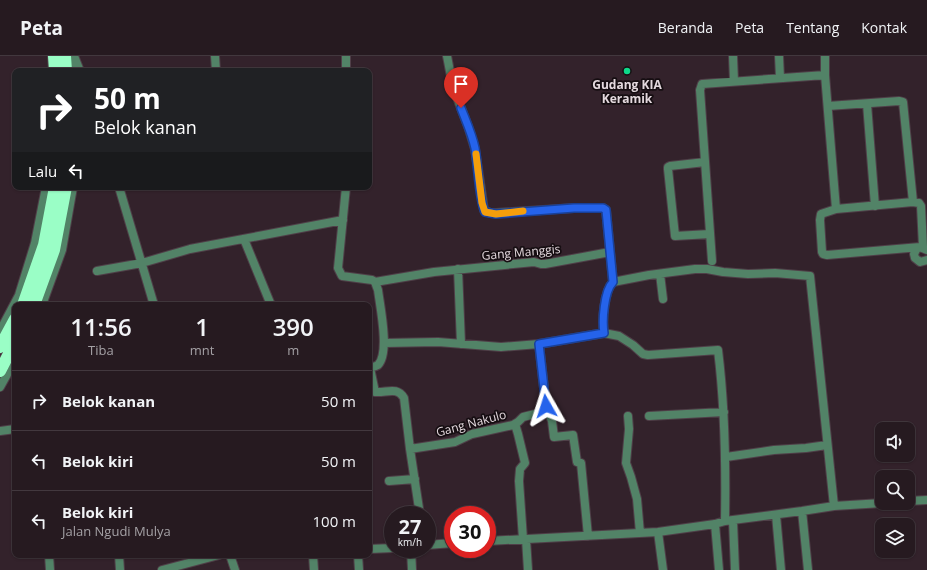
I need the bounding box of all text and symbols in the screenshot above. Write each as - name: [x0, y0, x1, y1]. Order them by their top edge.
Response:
- text: Peta: [20, 15, 63, 41]
- text: Beranda: [658, 18, 713, 37]
- text: Peta: [735, 18, 764, 37]
- text: Tentang: [786, 18, 839, 37]
- text: Kontak: [861, 18, 907, 37]
- marker: Gudang KIA Keramik: [622, 66, 632, 76]
- pin: [444, 67, 478, 108]
- icon: arrive: [450, 73, 472, 95]
- place label: Gudang KIA Keramik: [592, 76, 662, 107]
- text: 50 m: [94, 79, 161, 117]
- icon: right: [28, 84, 80, 136]
- text: Belok kanan: [94, 115, 197, 139]
- icon: left: [65, 160, 87, 182]
- text: Lalu: [28, 161, 57, 181]
- street label: Gang Manggis: [481, 240, 561, 264]
- text: 11:56: [70, 310, 132, 343]
- text: 1: [195, 310, 209, 343]
- text: 390: [273, 310, 314, 343]
- text: Tiba: [88, 341, 114, 359]
- text: mnt: [190, 341, 214, 359]
- text: m: [287, 341, 299, 359]
- position arrow: [525, 385, 567, 427]
- icon: right: [28, 390, 50, 412]
- text: Belok kanan: [62, 391, 155, 411]
- text: 50 m: [321, 391, 356, 411]
- street label: Gang Nakulo: [434, 405, 508, 441]
- map controls: [875, 422, 915, 558]
- button: sound: [875, 422, 915, 462]
- icon: left: [28, 450, 50, 472]
- text: Belok kiri: [62, 451, 133, 471]
- text: 50 m: [321, 451, 356, 471]
- button: search: [875, 470, 915, 510]
- text: Belok kiri: [62, 502, 133, 522]
- speed limit sign: 30: [444, 506, 496, 558]
- icon: left: [28, 510, 50, 532]
- text: 100 m: [312, 511, 356, 531]
- text: 27: [399, 513, 421, 540]
- button: layers: [875, 518, 915, 558]
- text: Jalan Ngudi Mulya: [62, 522, 171, 540]
- text: km/h: [398, 535, 422, 549]

